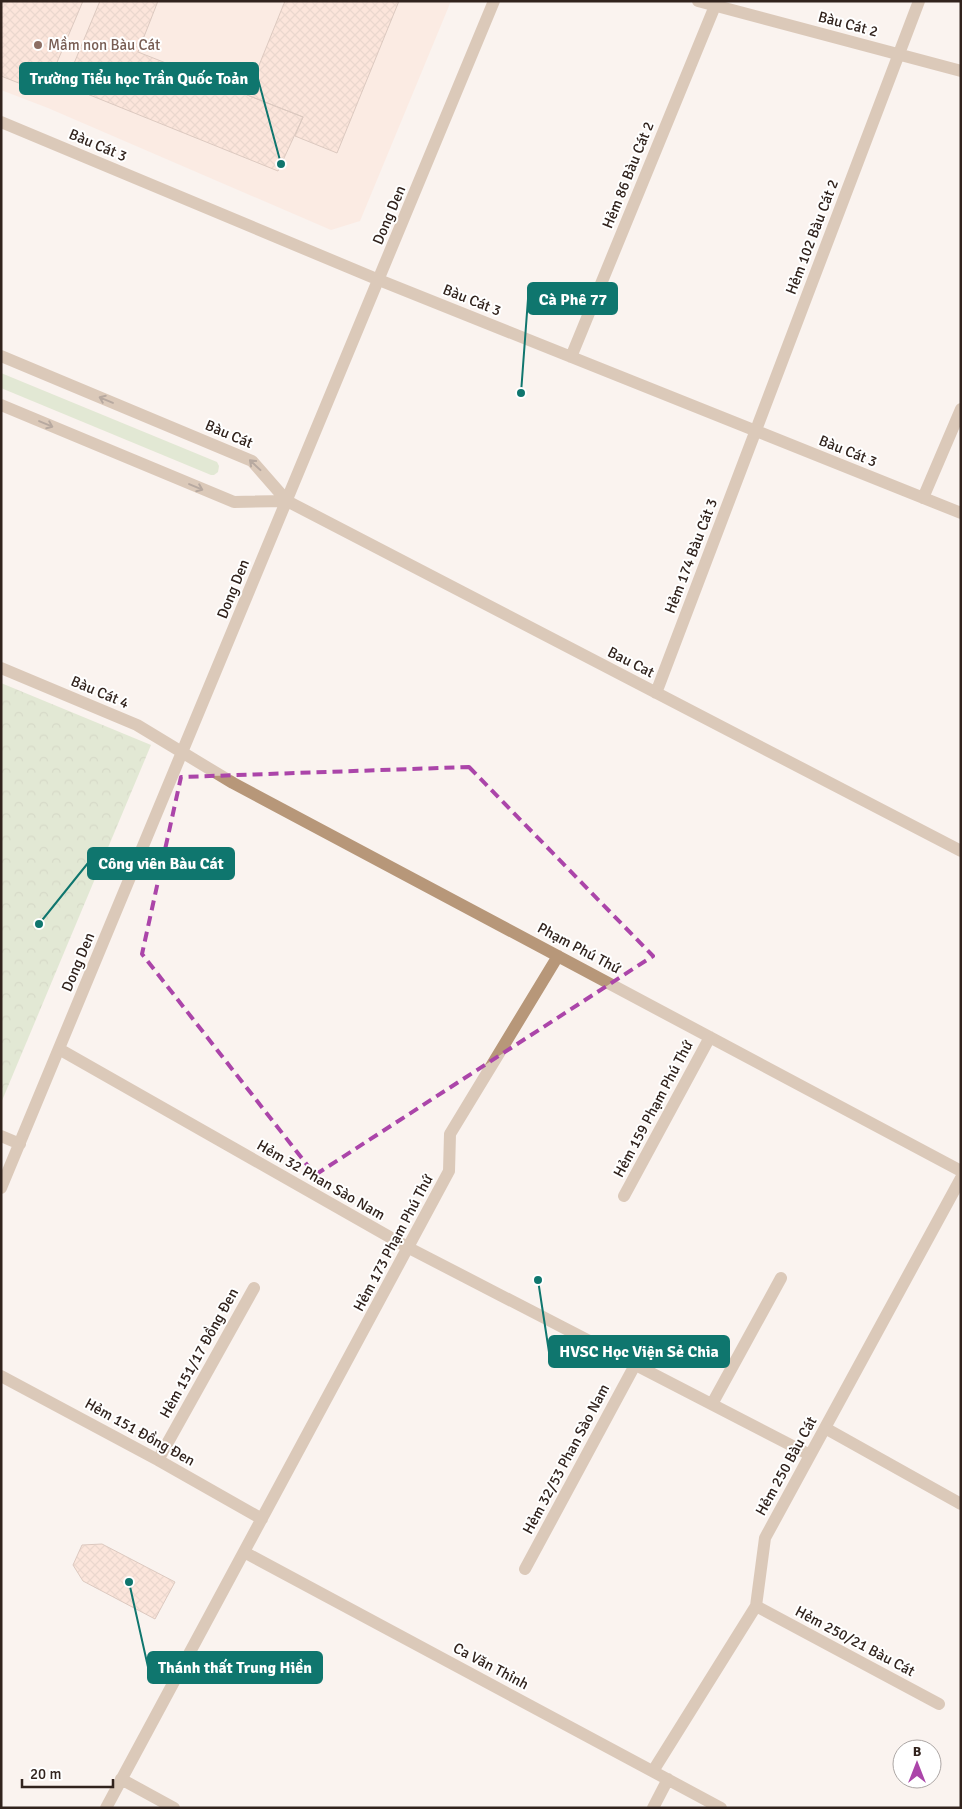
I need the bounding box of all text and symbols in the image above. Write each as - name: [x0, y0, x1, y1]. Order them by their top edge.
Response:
- street label: Bàu Cát 2: [816, 7, 880, 41]
- place label: Mầm non Bàu Cát: [48, 36, 160, 54]
- marker: Mầm non Bàu Cát: [32, 39, 44, 51]
- callout: Trường Tiểu học Trần Quốc Toản: [20, 63, 258, 94]
- text: Trường Tiểu học Trần Quốc Toản: [30, 68, 248, 89]
- street label: Hẻm 86 Bàu Cát 2: [598, 119, 658, 231]
- street label: Bàu Cát 3: [66, 125, 130, 165]
- street label: Hẻm 102 Bàu Cát 2: [782, 177, 842, 297]
- street label: Dong Den: [369, 183, 409, 247]
- street label: Bàu Cát 3: [440, 280, 504, 320]
- callout: Cà Phê 77: [528, 283, 617, 314]
- text: Cà Phê 77: [539, 290, 608, 310]
- one-way arrow: [99, 395, 114, 405]
- street label: Bàu Cát: [203, 416, 255, 452]
- one-way arrow: [38, 420, 53, 429]
- street label: Bàu Cát 3: [816, 431, 880, 471]
- one-way arrow: [248, 459, 261, 471]
- one-way arrow: [188, 482, 203, 492]
- street label: Hẻm 174 Bàu Cát 3: [661, 496, 721, 616]
- street label: Dong Den: [213, 557, 253, 621]
- street label: Bau Cat: [605, 643, 657, 681]
- street label: Bàu Cát 4: [68, 672, 132, 712]
- callout: Công viên Bàu Cát: [88, 848, 234, 879]
- text: Công viên Bàu Cát: [98, 854, 224, 874]
- street label: Phạm Phú Thứ: [534, 919, 624, 978]
- street label: Dong Den: [58, 930, 98, 994]
- street label: Hẻm 159 Phạm Phú Thứ: [609, 1037, 697, 1180]
- street label: Hẻm 32 Phan Sào Nam: [254, 1136, 388, 1224]
- street label: Hẻm 173 Phạm Phú Thứ: [349, 1171, 437, 1314]
- street label: Hẻm 151/17 Đồng Đen: [156, 1285, 242, 1421]
- callout: HVSC Học Viện Sẻ Chia: [549, 1336, 729, 1367]
- text: HVSC Học Viện Sẻ Chia: [559, 1342, 719, 1362]
- street label: Hẻm 32/53 Phan Sào Nam: [519, 1381, 613, 1537]
- street label: Hẻm 151 Đồng Đen: [82, 1394, 198, 1470]
- street label: Hẻm 250 Bàu Cát: [751, 1413, 821, 1519]
- street label: Hẻm 250/21 Bàu Cát: [792, 1602, 918, 1680]
- street label: Ca Văn Thỉnh: [450, 1639, 532, 1693]
- callout: Thánh thất Trung Hiền: [148, 1652, 322, 1683]
- text: Thánh thất Trung Hiền: [158, 1658, 312, 1678]
- north arrow: [892, 1739, 942, 1789]
- text: B: [913, 1743, 922, 1760]
- scale bar: [22, 1756, 114, 1788]
- text: 20 m: [30, 1765, 61, 1783]

